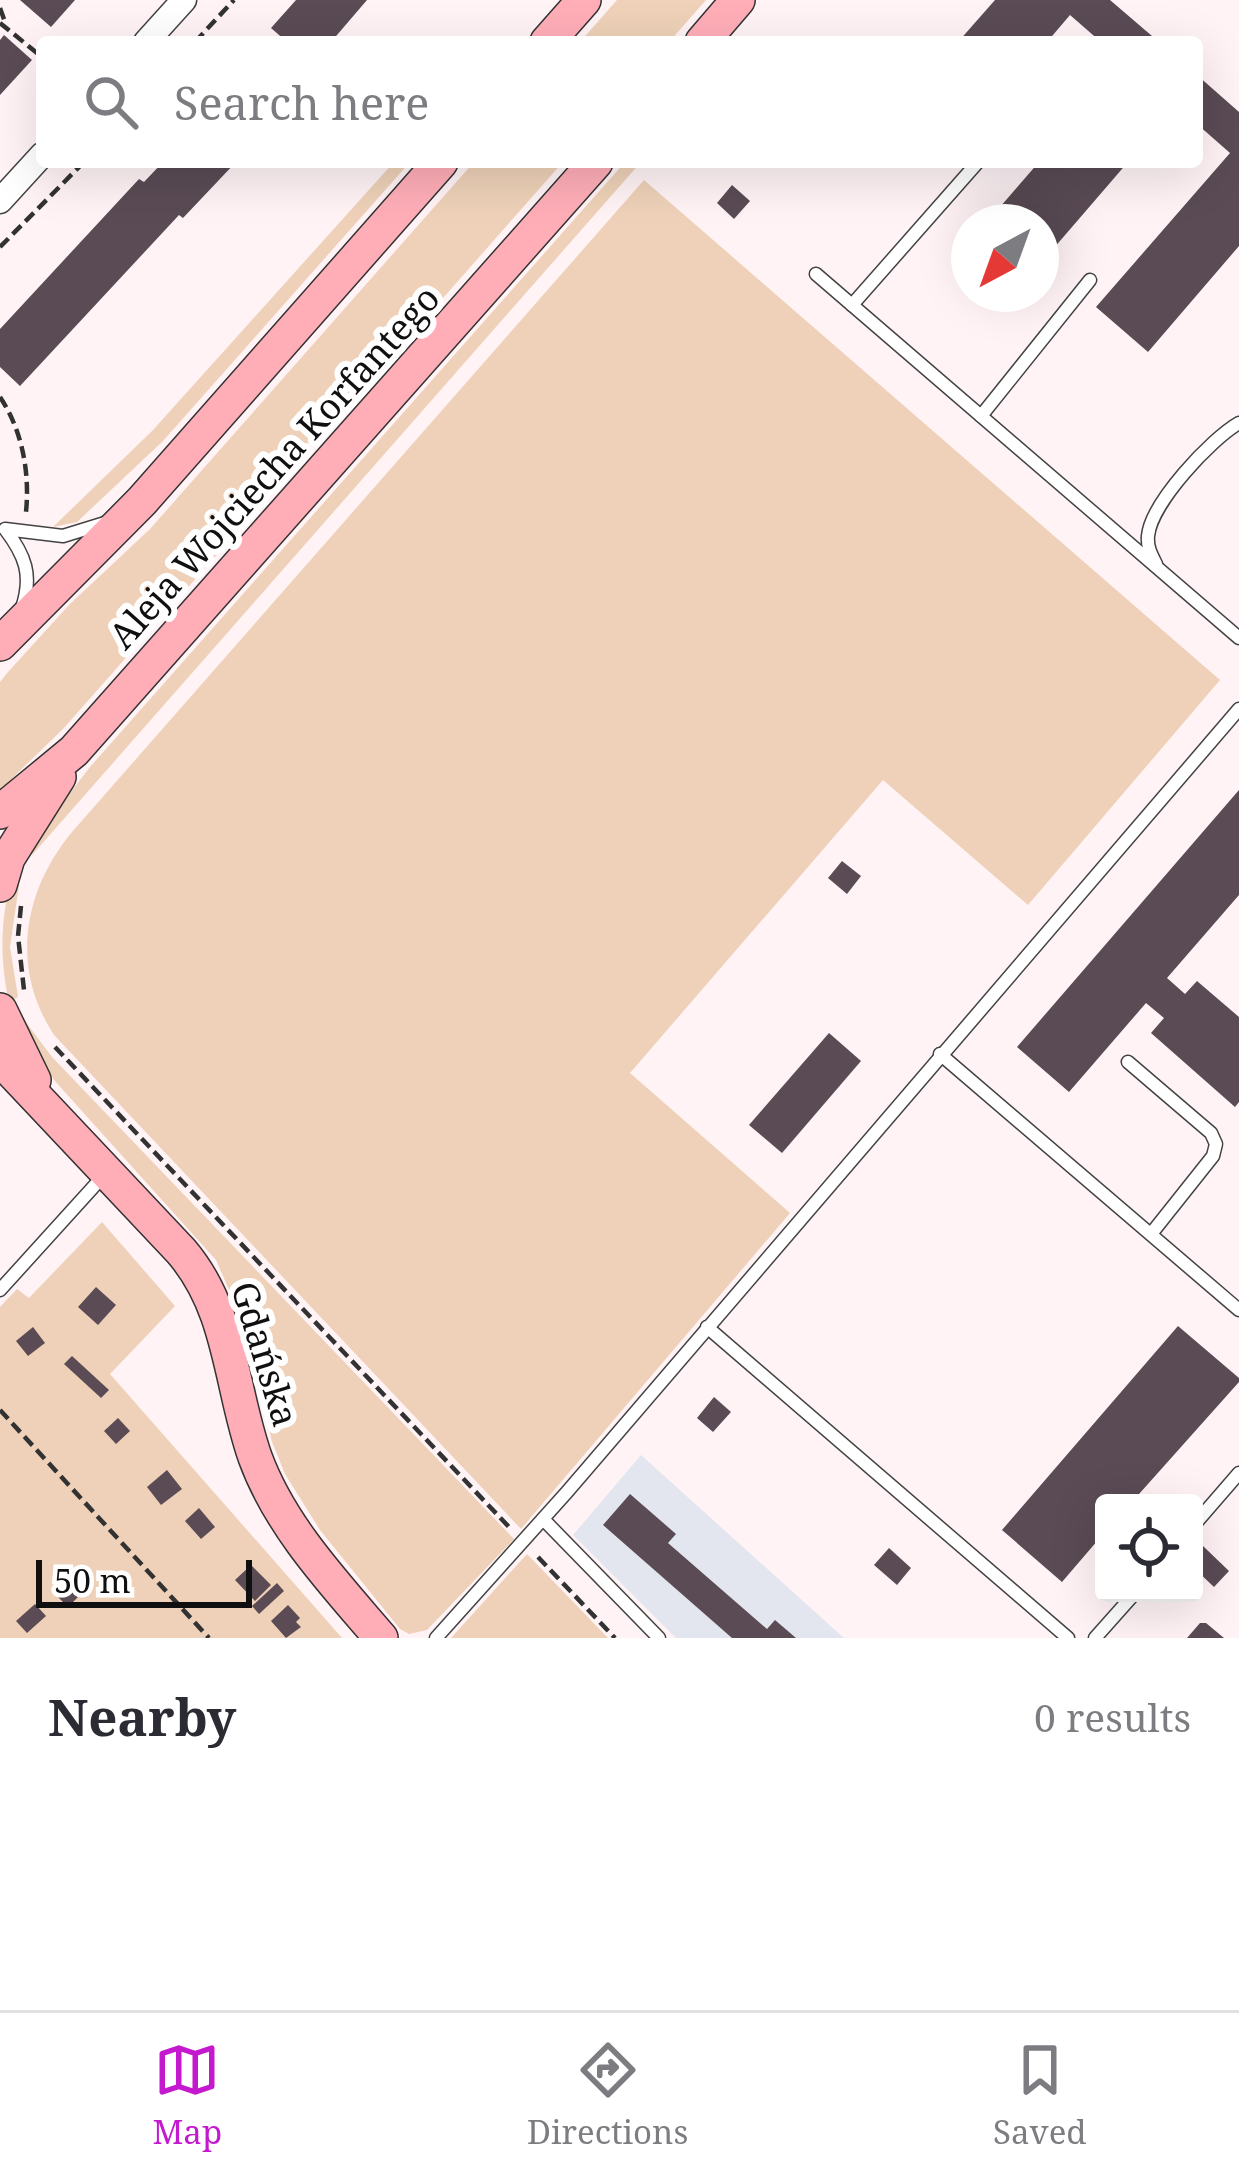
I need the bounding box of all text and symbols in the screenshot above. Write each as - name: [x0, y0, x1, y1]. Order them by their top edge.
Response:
- search box: [36, 36, 1203, 168]
- icon: search: [78, 69, 144, 135]
- text: Search here: [174, 72, 429, 133]
- north arrow: [951, 204, 1059, 312]
- street label: Aleja Wojciecha Korfantego: [97, 274, 450, 659]
- street label: Gdańska: [220, 1276, 311, 1432]
- map controls: [1095, 1494, 1203, 1602]
- button: locate: [1095, 1494, 1203, 1602]
- scale bar: [36, 1554, 252, 1607]
- text: 50 m: [54, 1558, 131, 1603]
- text: Nearby: [48, 1681, 236, 1751]
- text: 0 results: [1034, 1690, 1191, 1743]
- tab: Map: [152, 2037, 222, 2154]
- tab: Directions: [527, 2037, 688, 2154]
- tab: Saved: [993, 2037, 1087, 2154]

